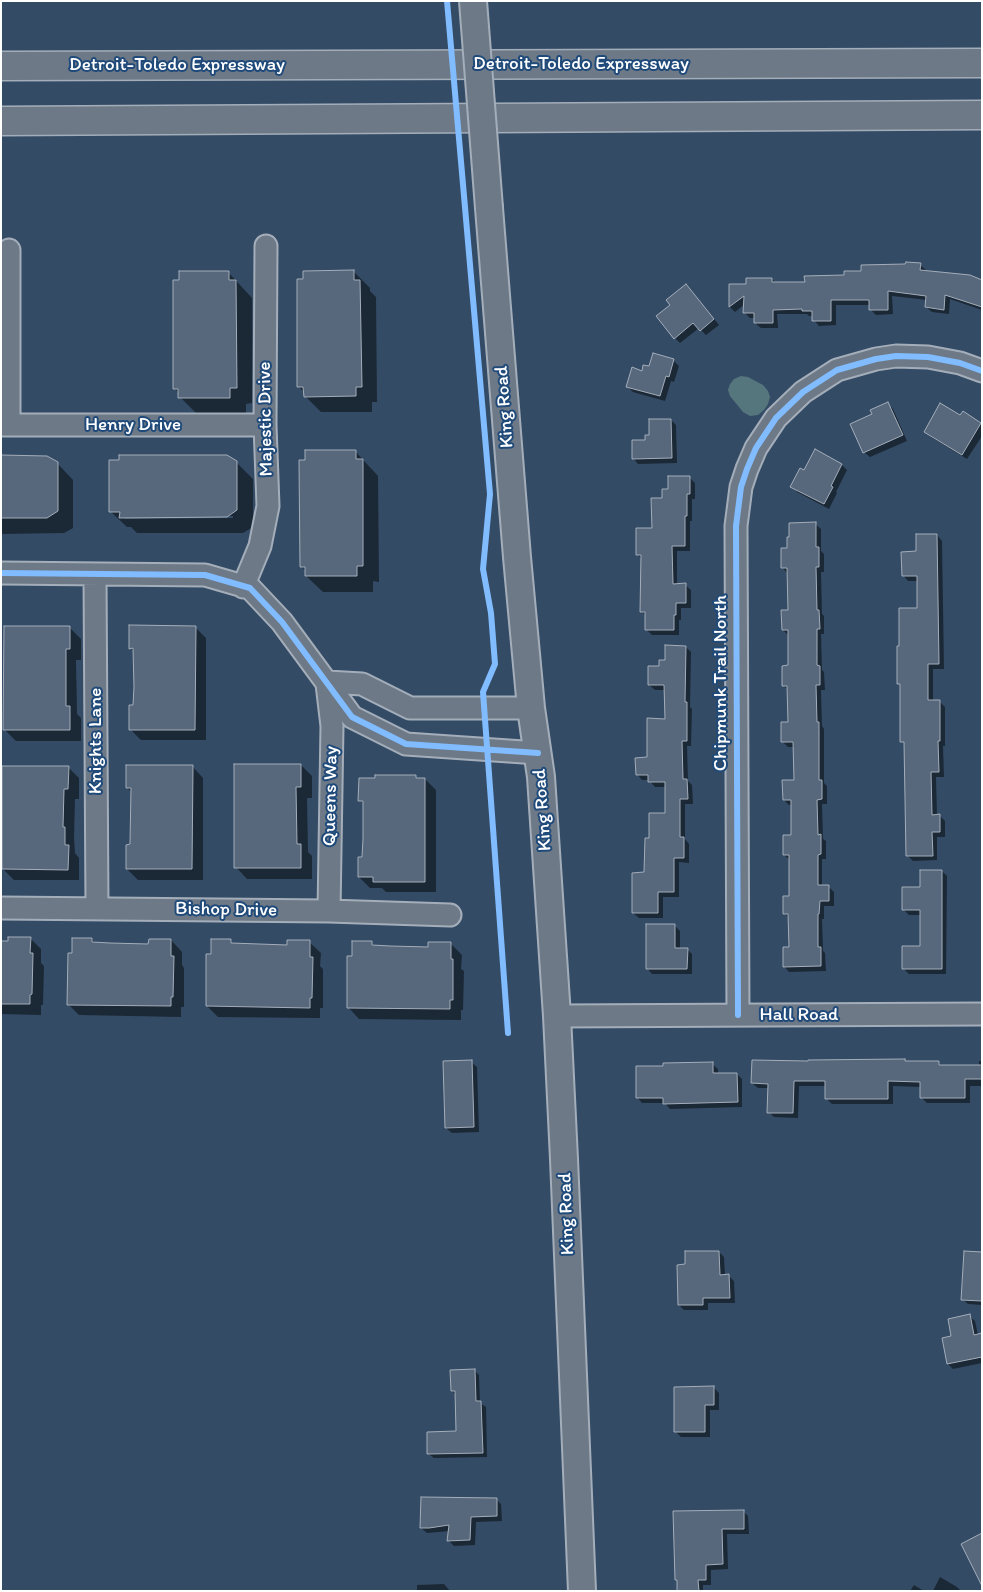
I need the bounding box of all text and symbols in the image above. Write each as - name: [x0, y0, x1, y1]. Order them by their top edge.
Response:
- street label: Detroit-Toledo Expressway: [473, 53, 689, 75]
- street label: Detroit-Toledo Expressway: [69, 54, 285, 76]
- street label: Majestic Drive: [254, 361, 278, 477]
- street label: King Road: [491, 365, 519, 449]
- street label: Henry Drive: [85, 414, 181, 436]
- street label: Chipmunk Trail North: [710, 595, 732, 771]
- street label: Knights Lane: [85, 688, 107, 794]
- street label: Queens Way: [319, 746, 343, 846]
- street label: King Road: [529, 768, 557, 852]
- street label: Bishop Drive: [175, 898, 277, 922]
- street label: Hall Road: [759, 1004, 839, 1026]
- street label: King Road: [554, 1172, 580, 1256]

